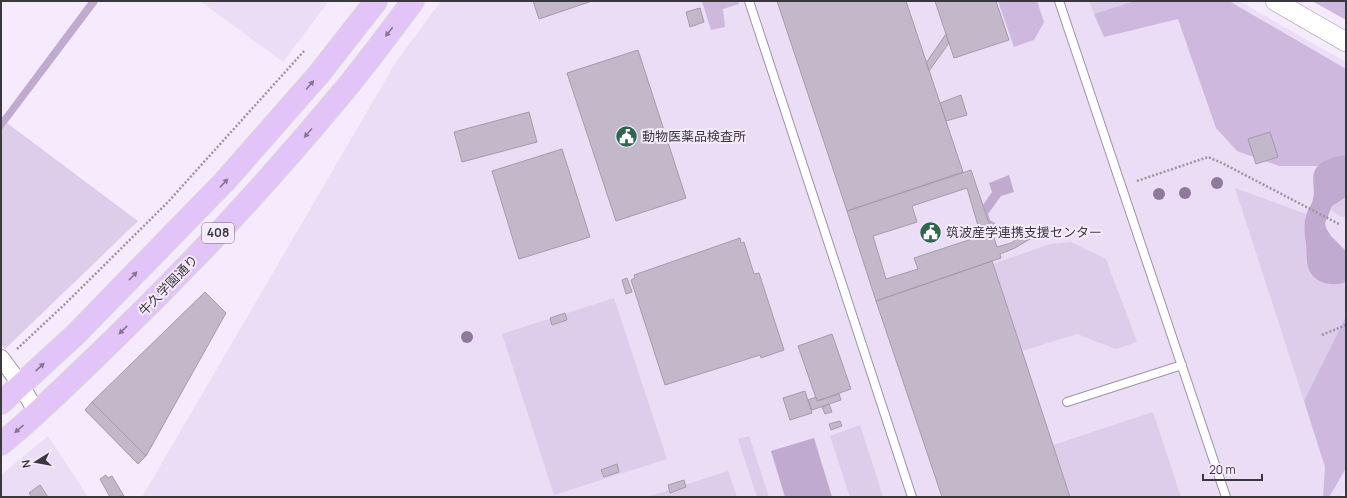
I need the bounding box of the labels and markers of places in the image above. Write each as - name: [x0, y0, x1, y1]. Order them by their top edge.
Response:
- public building icon: 動物医薬品検査所: [613, 123, 639, 149]
- place label: 動物医薬品検査所: [642, 127, 746, 145]
- public building icon: 筑波産学連携支援センター: [917, 219, 943, 245]
- place label: 筑波産学連携支援センター: [946, 223, 1102, 241]

